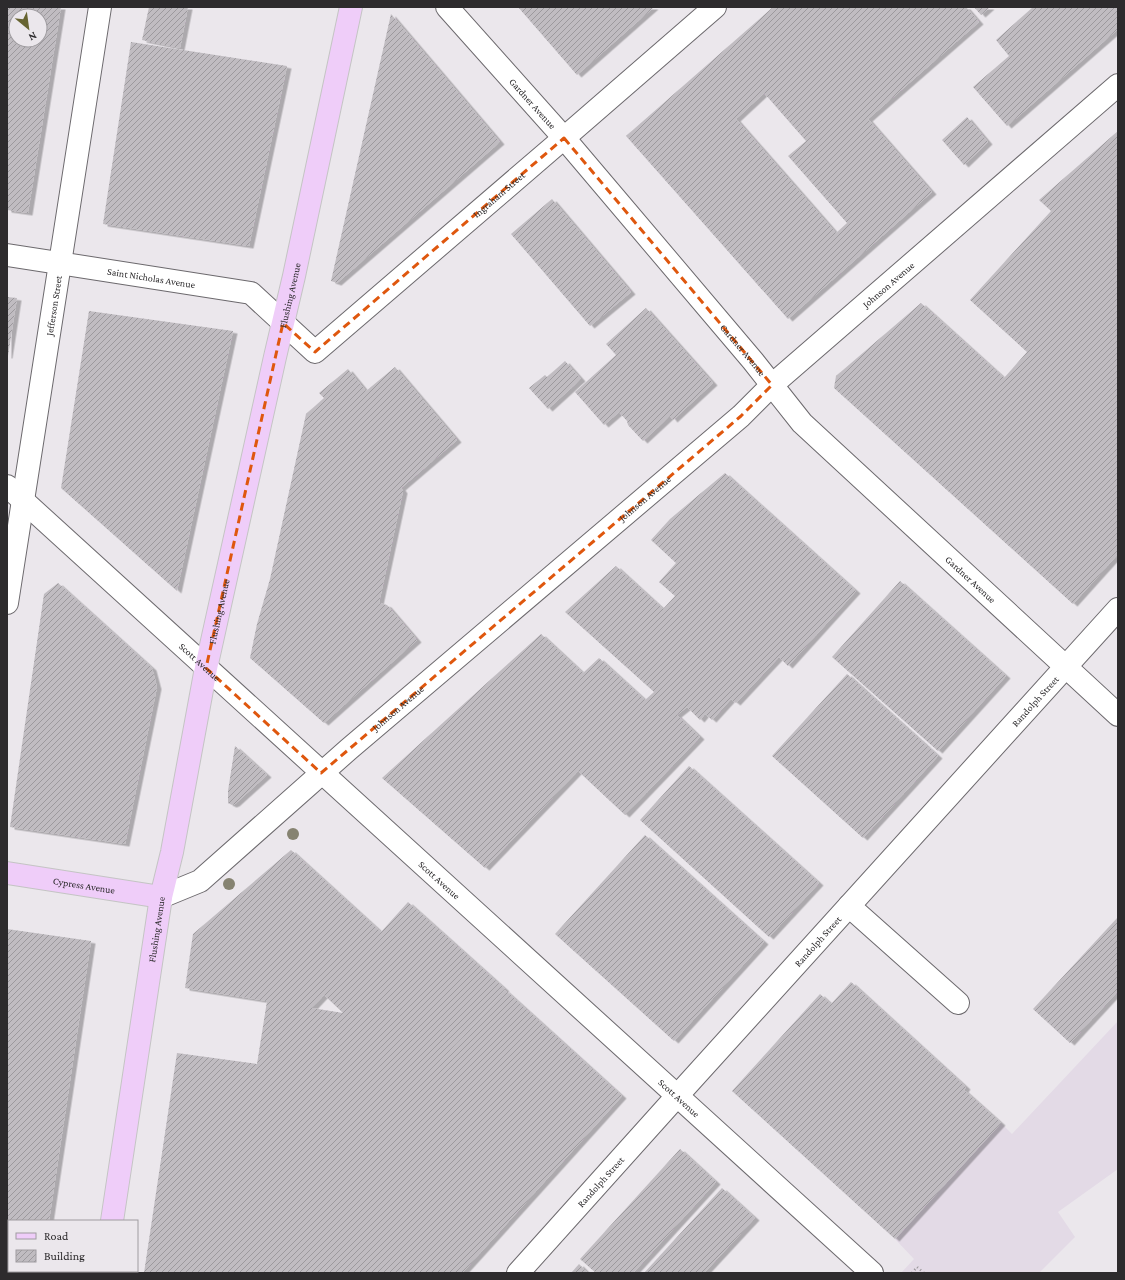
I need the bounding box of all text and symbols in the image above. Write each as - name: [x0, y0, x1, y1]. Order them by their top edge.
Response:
- north arrow: [8, 8, 48, 48]
- text: N: [26, 30, 39, 44]
- street label: Gardner Avenue: [507, 76, 558, 132]
- street label: Ingraham Street: [471, 169, 527, 220]
- street label: Johnson Avenue: [860, 259, 917, 311]
- street label: Flushing Avenue: [277, 261, 303, 329]
- street label: Saint Nicholas Avenue: [106, 266, 196, 290]
- street label: Jefferson Street: [44, 274, 64, 338]
- street label: Gardner Avenue: [718, 322, 768, 379]
- street label: Johnson Avenue: [616, 473, 673, 524]
- street label: Gardner Avenue: [943, 554, 998, 606]
- street label: Flushing Avenue: [206, 577, 232, 645]
- street label: Scott Avenue: [177, 641, 223, 684]
- street label: Randolph Street: [1010, 673, 1061, 729]
- street label: Johnson Avenue: [369, 683, 426, 734]
- street label: Scott Avenue: [417, 859, 463, 902]
- street label: Cypress Avenue: [52, 875, 116, 896]
- street label: Flushing Avenue: [146, 895, 167, 963]
- street label: Randolph Street: [792, 913, 844, 969]
- street label: Scott Avenue: [656, 1077, 702, 1120]
- street label: Randolph Street: [575, 1154, 627, 1209]
- legend: [8, 1220, 138, 1272]
- text: Road: [44, 1229, 69, 1243]
- text: Building: [44, 1249, 85, 1263]

